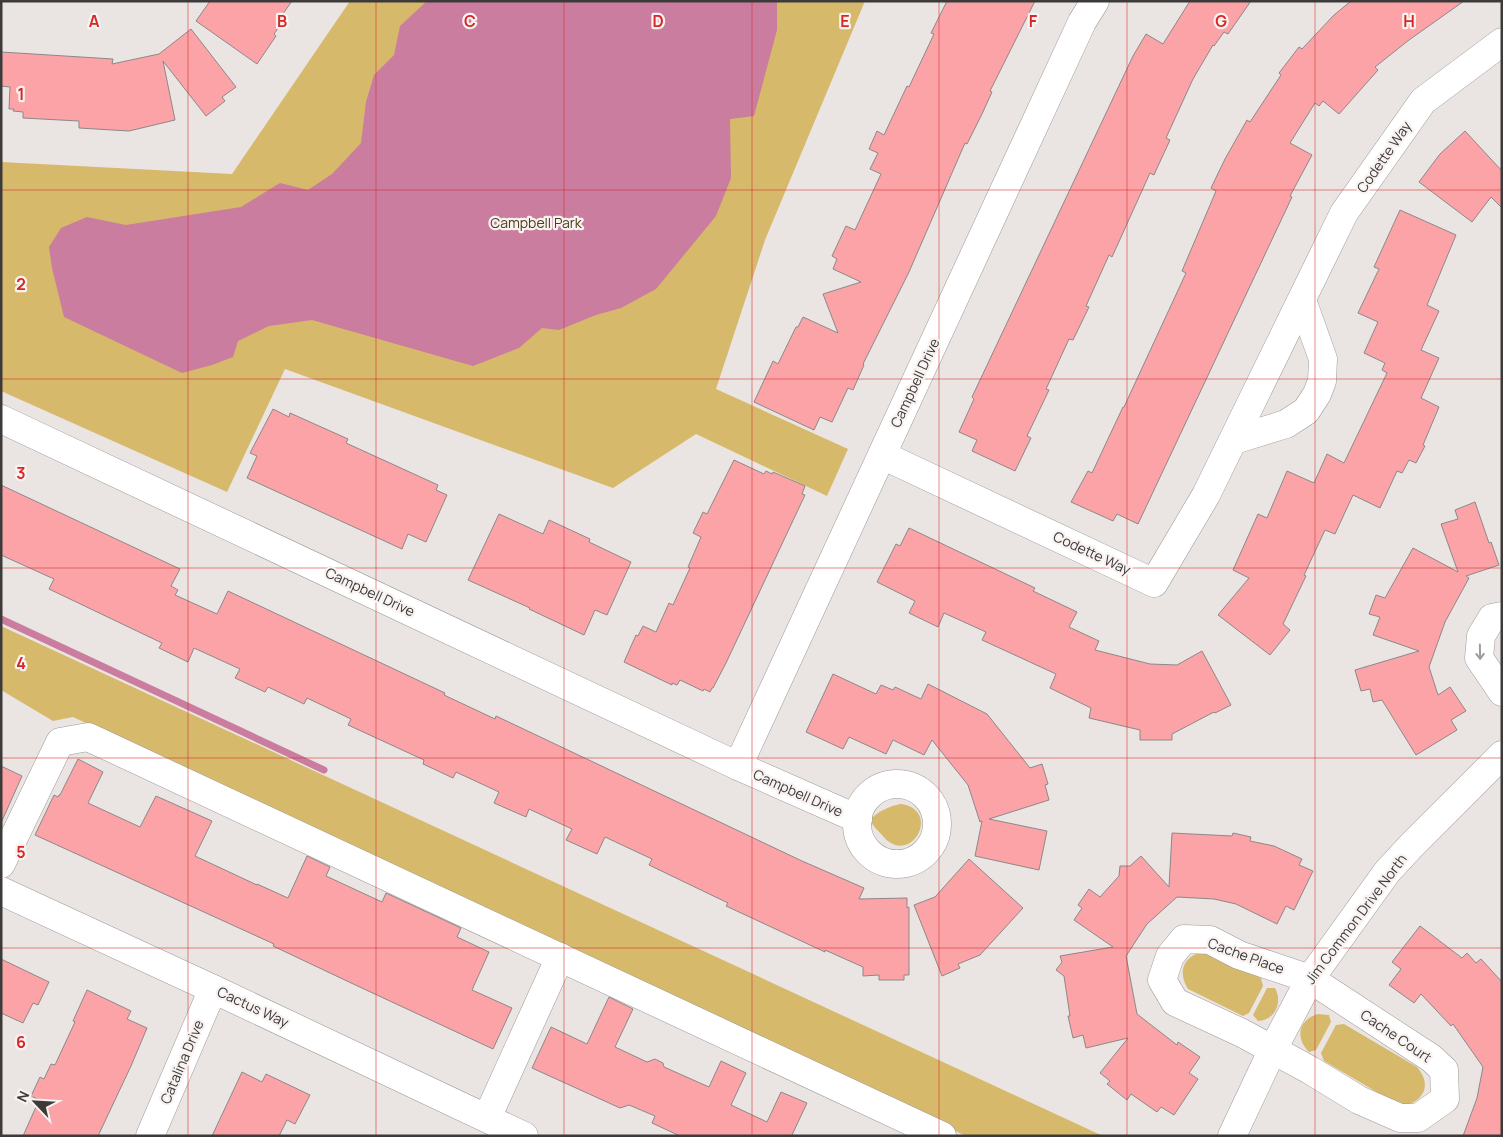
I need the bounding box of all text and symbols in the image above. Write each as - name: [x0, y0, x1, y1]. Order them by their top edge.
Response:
- text: A: [89, 10, 100, 32]
- text: B: [277, 10, 287, 32]
- text: C: [464, 10, 476, 32]
- text: D: [652, 10, 664, 32]
- text: E: [840, 10, 850, 32]
- text: F: [1029, 10, 1038, 32]
- text: G: [1215, 10, 1227, 32]
- text: H: [1403, 10, 1415, 32]
- text: 1: [17, 83, 25, 105]
- street label: Codette Way: [1352, 117, 1416, 196]
- park label: Campbell Park: [490, 213, 583, 232]
- text: 2: [16, 273, 26, 295]
- street label: Campbell Drive: [886, 335, 944, 431]
- text: 3: [16, 462, 26, 484]
- street label: Codette Way: [1050, 526, 1135, 579]
- street label: Campbell Drive: [322, 563, 418, 621]
- one-way arrow: [1476, 643, 1485, 659]
- text: 4: [16, 652, 26, 674]
- street label: Campbell Drive: [750, 764, 846, 821]
- text: 5: [16, 841, 26, 863]
- street label: Jim Common Drive North: [1300, 850, 1411, 988]
- street label: Cache Place: [1205, 933, 1287, 978]
- street label: Cactus Way: [214, 982, 293, 1032]
- street label: Cache Court: [1357, 1005, 1436, 1067]
- street label: Catalina Drive: [155, 1017, 208, 1107]
- text: 6: [16, 1031, 26, 1053]
- north arrow: [10, 1077, 60, 1127]
- text: N: [12, 1088, 34, 1105]

